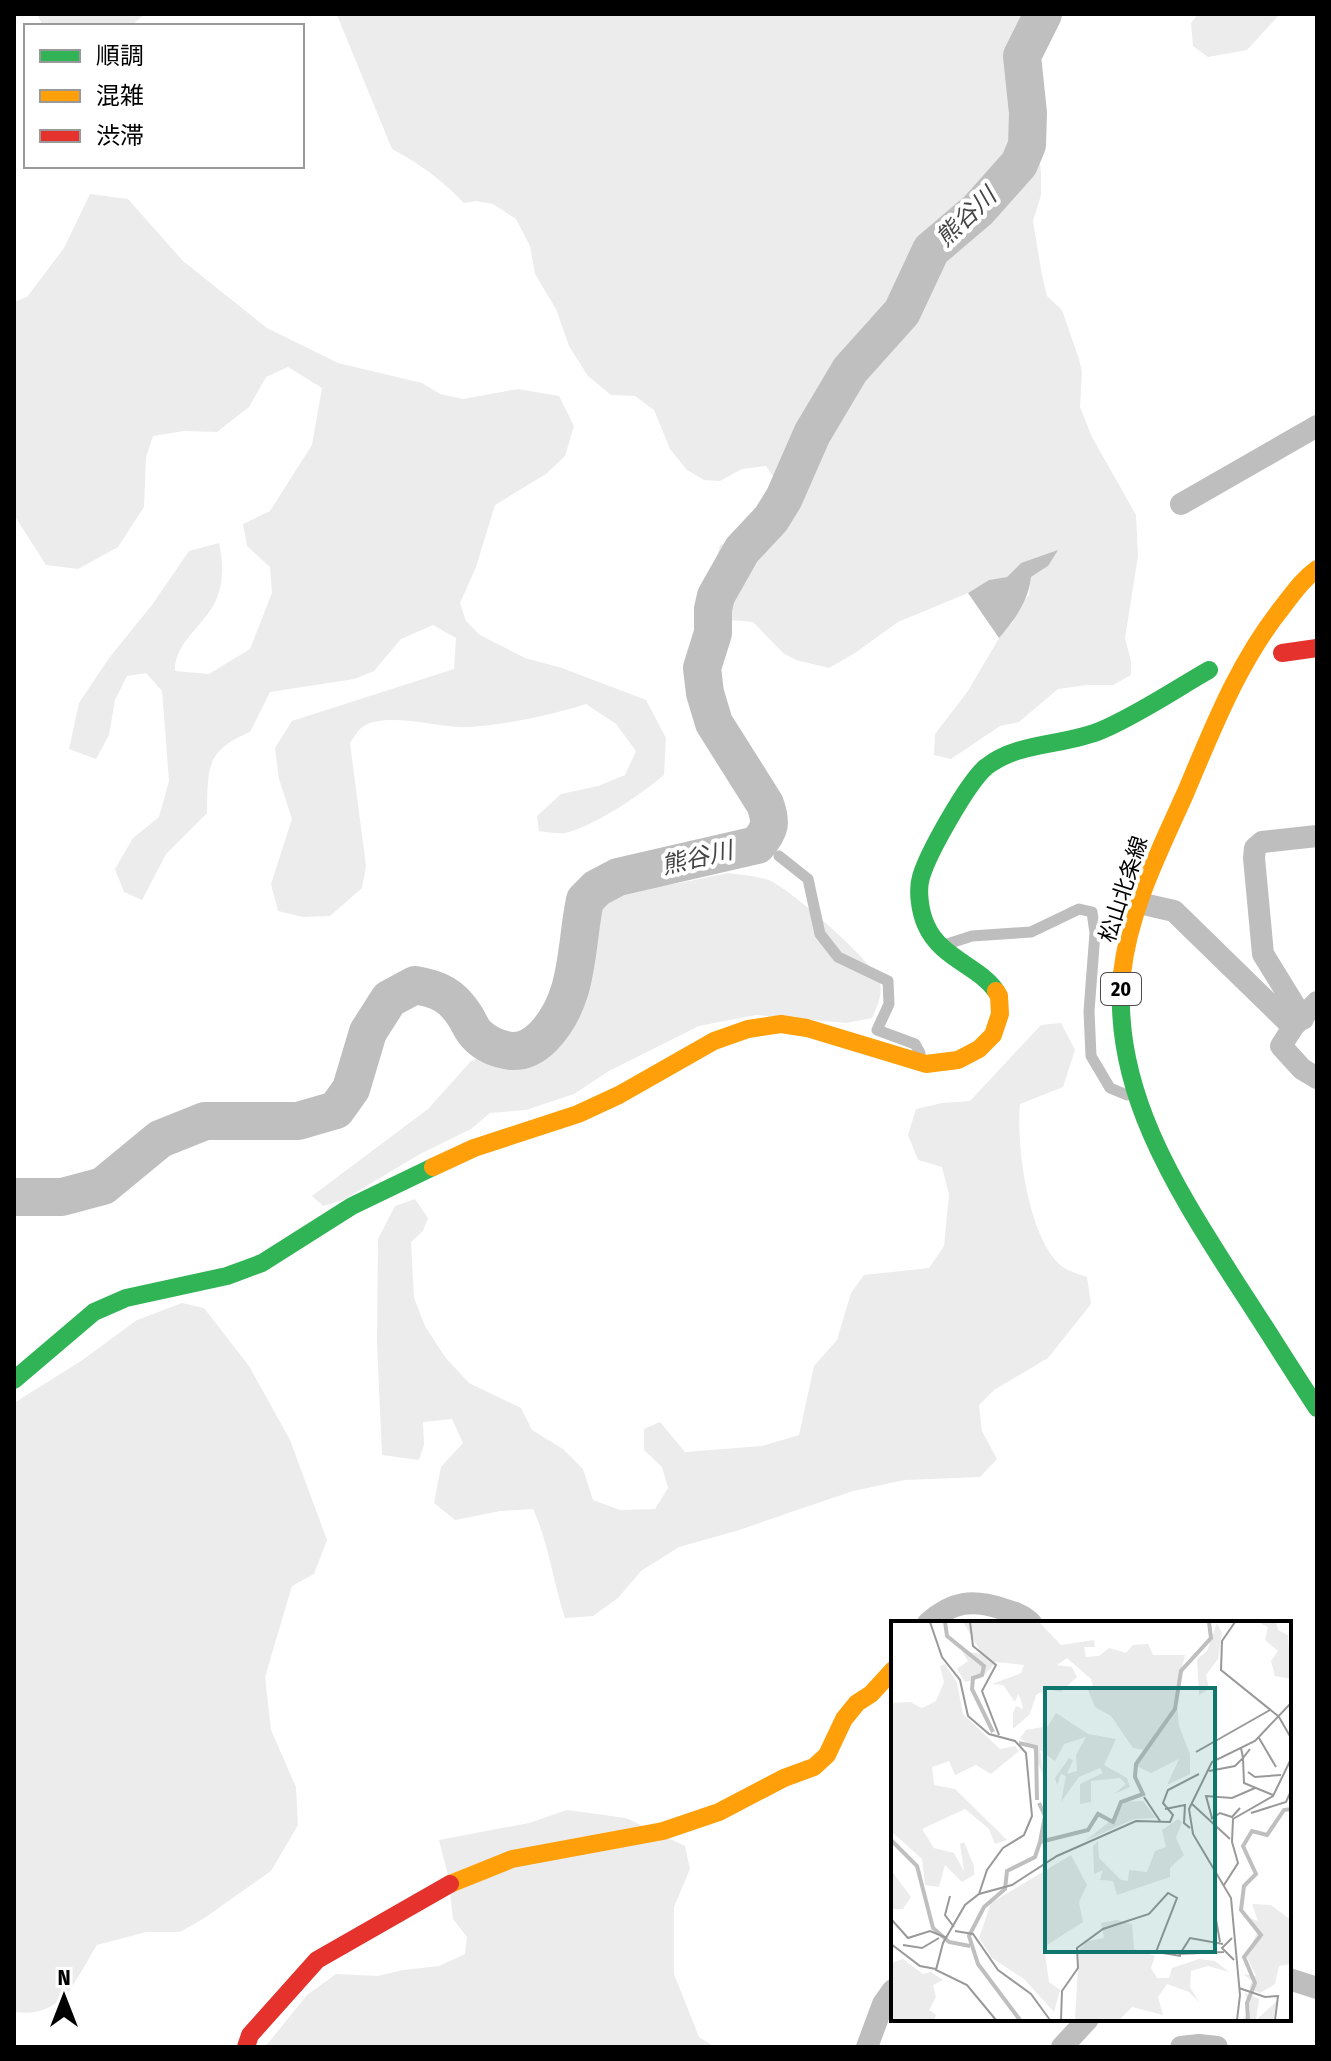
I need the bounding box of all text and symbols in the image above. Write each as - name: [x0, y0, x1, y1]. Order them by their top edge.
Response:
- legend: [24, 24, 304, 168]
- text: 順調: [96, 42, 144, 70]
- text: 混雑: [96, 82, 144, 110]
- text: 渋滞: [96, 122, 144, 150]
- water label: 熊谷川: [930, 180, 1004, 252]
- street label: 松山北条線: [1094, 833, 1153, 946]
- water label: 熊谷川: [659, 836, 738, 880]
- road number: 20: [1101, 973, 1141, 1005]
- inset map: [891, 1621, 1291, 2021]
- north arrow: [24, 1957, 104, 2037]
- text: N: [57, 1964, 71, 1991]

